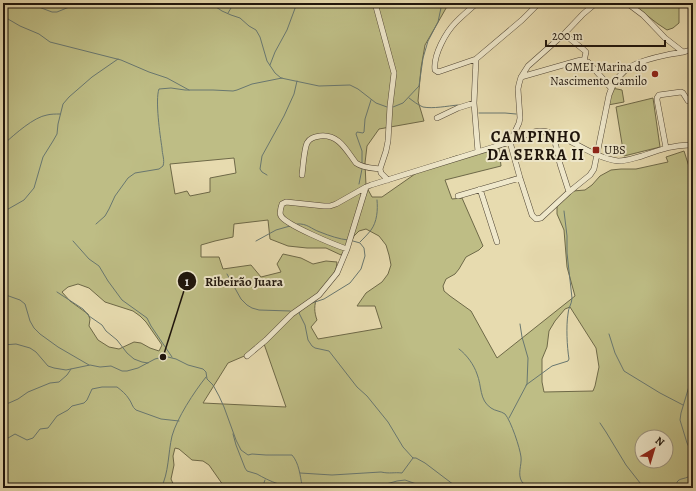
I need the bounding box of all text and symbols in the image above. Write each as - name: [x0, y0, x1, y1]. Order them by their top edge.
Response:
- scale bar: [546, 22, 665, 48]
- text: 200 m: [552, 28, 583, 44]
- place label: CMEI Marina do Nascimento Camilo: [550, 59, 647, 89]
- marker: CMEI Marina do Nascimento Camilo: [650, 69, 660, 79]
- district label: CAMPINHO DA SERRA II: [487, 126, 585, 166]
- place label: UBS: [604, 142, 626, 158]
- marker: UBS: [591, 145, 601, 155]
- callout: Ribeirão Juara: [177, 269, 291, 294]
- text: Ribeirão Juara: [205, 273, 284, 290]
- text: 1: [185, 274, 190, 290]
- north arrow: [634, 429, 674, 469]
- text: N: [652, 433, 668, 450]

